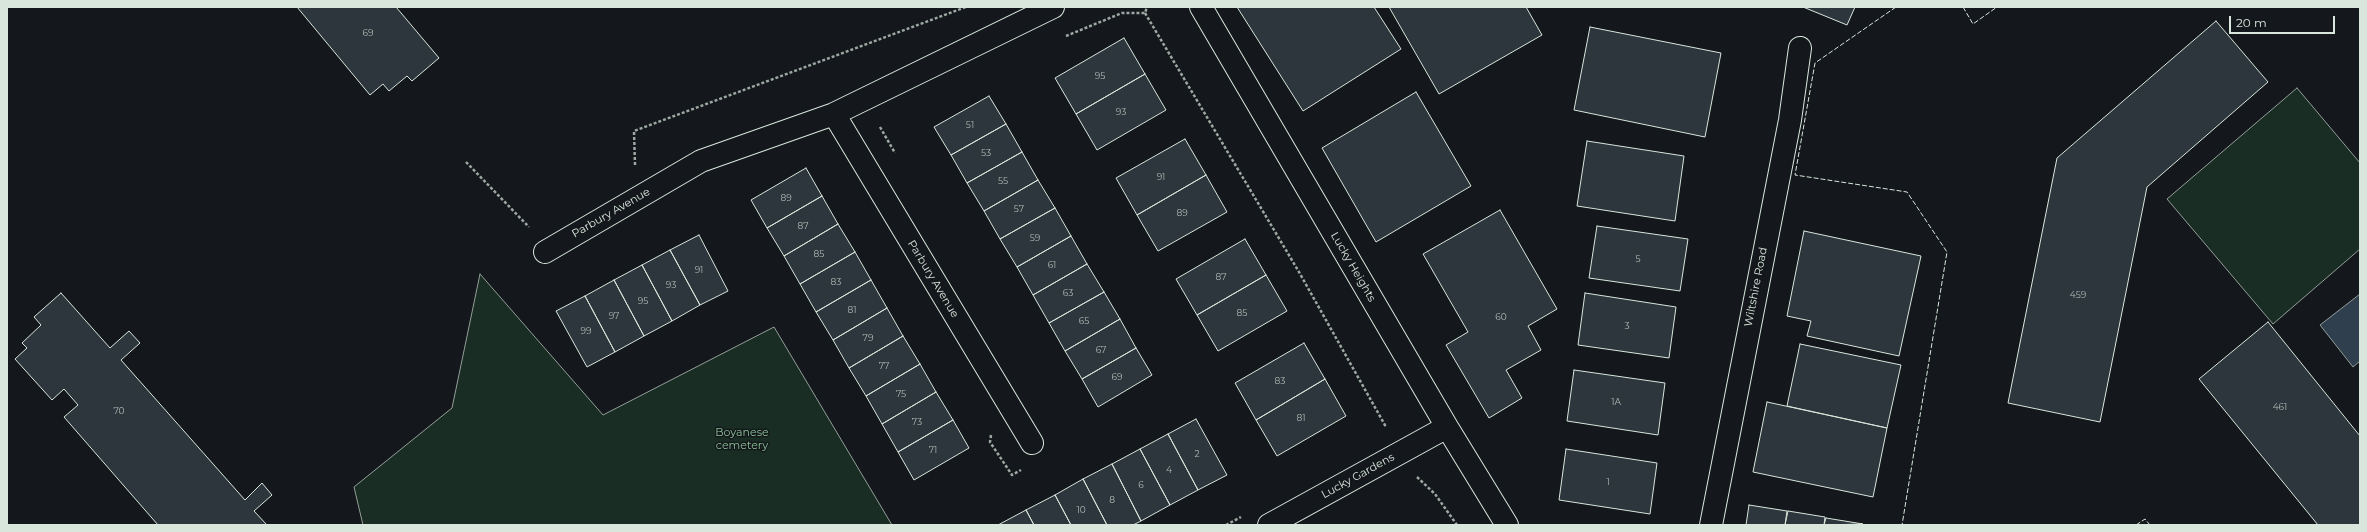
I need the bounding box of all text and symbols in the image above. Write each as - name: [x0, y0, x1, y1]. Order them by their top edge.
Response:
- scale bar: [2231, 8, 2337, 34]
- text: 20 m: [2236, 15, 2267, 30]
- house number: 69: [363, 28, 373, 38]
- house number: 95: [1095, 71, 1105, 81]
- house number: 93: [1116, 107, 1126, 117]
- house number: 51: [966, 120, 974, 130]
- house number: 53: [981, 148, 991, 158]
- house number: 91: [1157, 172, 1165, 182]
- house number: 55: [998, 176, 1008, 186]
- street label: Parbury Avenue: [570, 185, 652, 241]
- house number: 89: [780, 193, 792, 203]
- house number: 57: [1014, 204, 1024, 214]
- house number: 89: [1176, 208, 1188, 218]
- house number: 87: [797, 221, 809, 231]
- street label: Lucky Heights: [1328, 230, 1378, 304]
- house number: 59: [1030, 233, 1040, 243]
- street label: Parbury Avenue: [905, 238, 961, 320]
- street label: Wiltshire Road: [1742, 246, 1770, 328]
- house number: 85: [814, 249, 824, 259]
- house number: 5: [1635, 254, 1641, 264]
- house number: 61: [1048, 260, 1056, 270]
- house number: 91: [695, 265, 703, 275]
- house number: 87: [1215, 272, 1227, 282]
- house number: 83: [831, 277, 841, 287]
- house number: 93: [666, 280, 676, 290]
- house number: 63: [1063, 288, 1073, 298]
- house number: 459: [2070, 290, 2086, 300]
- house number: 95: [638, 296, 648, 306]
- house number: 81: [848, 305, 856, 315]
- house number: 85: [1237, 308, 1247, 318]
- house number: 97: [609, 311, 619, 321]
- house number: 60: [1495, 312, 1507, 322]
- house number: 65: [1079, 316, 1089, 326]
- house number: 3: [1624, 321, 1630, 331]
- house number: 99: [581, 326, 591, 336]
- house number: 79: [863, 333, 873, 343]
- house number: 67: [1096, 345, 1106, 355]
- house number: 77: [879, 361, 889, 371]
- house number: 69: [1112, 372, 1122, 382]
- house number: 83: [1275, 376, 1285, 386]
- house number: 75: [896, 389, 906, 399]
- house number: 1A: [1611, 397, 1621, 407]
- house number: 461: [2273, 402, 2287, 412]
- house number: 70: [113, 406, 125, 416]
- house number: 81: [1297, 413, 1305, 423]
- house number: 73: [912, 417, 922, 427]
- park label: Boyanese cemetery: [715, 426, 769, 452]
- house number: 71: [929, 445, 937, 455]
- house number: 2: [1194, 449, 1200, 459]
- street label: Lucky Gardens: [1319, 451, 1397, 501]
- house number: 4: [1166, 465, 1172, 475]
- house number: 1: [1606, 477, 1610, 487]
- house number: 6: [1138, 480, 1144, 490]
- house number: 8: [1109, 495, 1115, 505]
- house number: 10: [1076, 505, 1086, 515]

